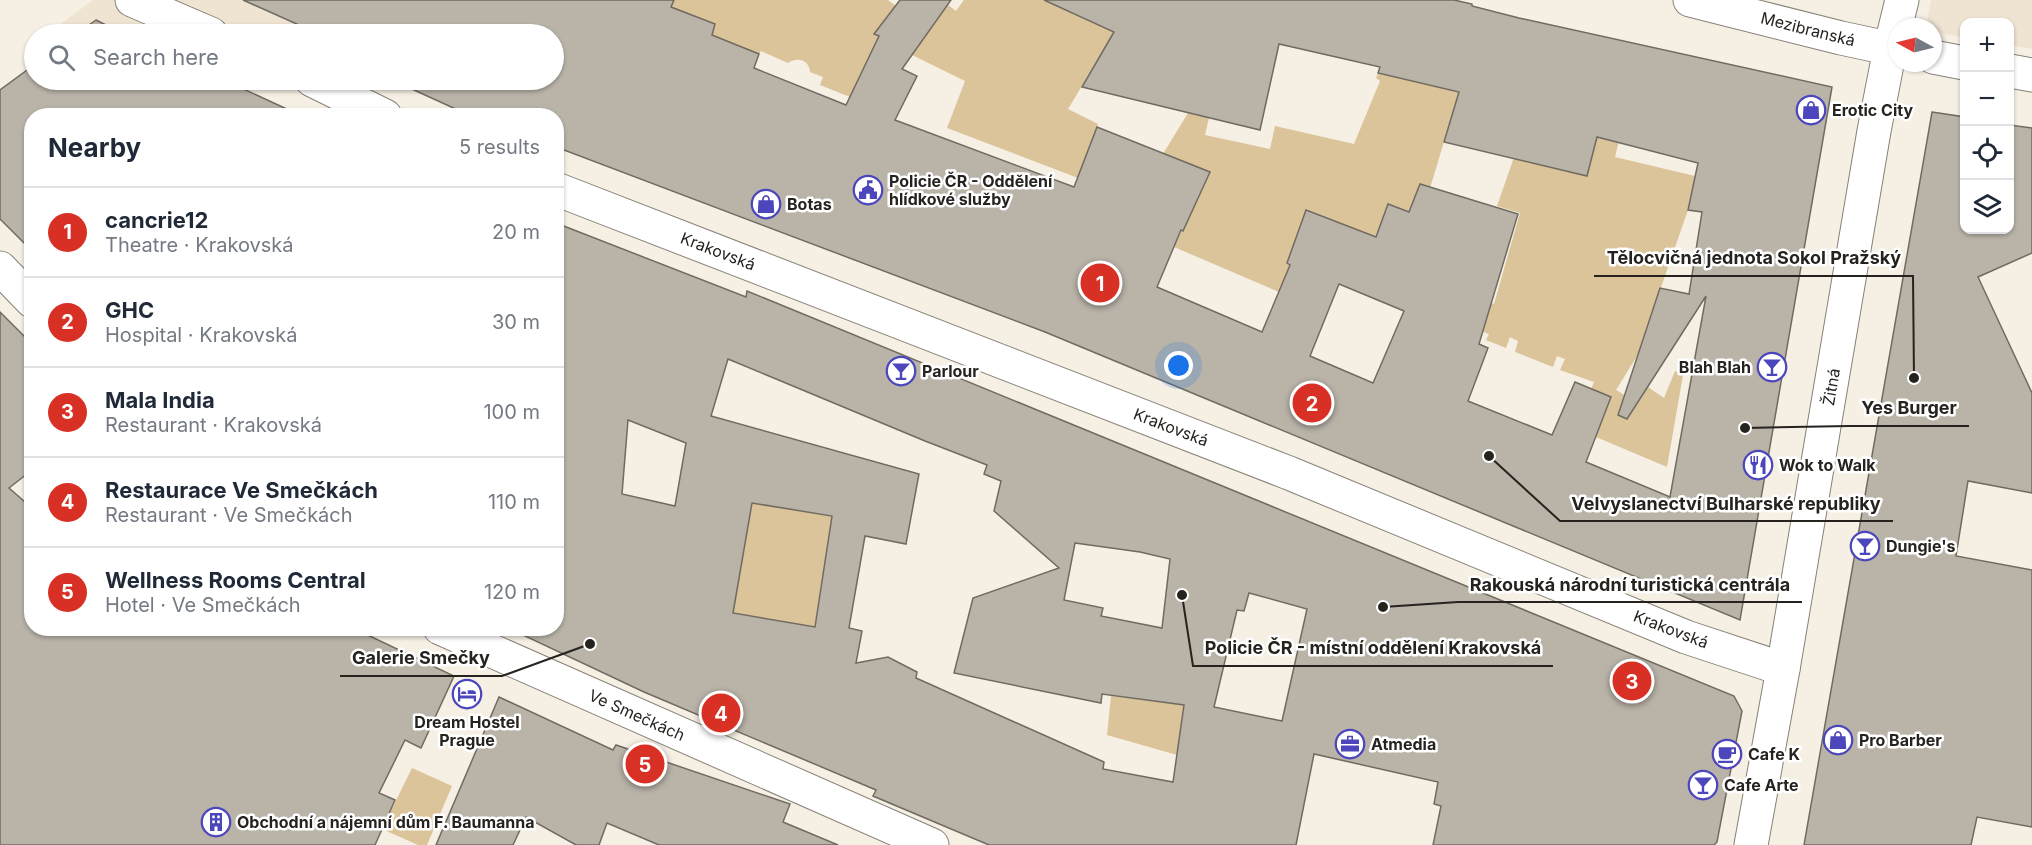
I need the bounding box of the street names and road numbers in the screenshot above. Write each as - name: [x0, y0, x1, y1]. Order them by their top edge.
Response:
- street label: Mezibranská: [1759, 8, 1857, 50]
- street label: Krakovská: [678, 228, 758, 274]
- street label: Žitná: [1818, 367, 1844, 407]
- street label: Krakovská: [1131, 404, 1211, 450]
- street label: Krakovská: [1631, 606, 1711, 652]
- street label: Ve Smečkách: [586, 685, 688, 745]

